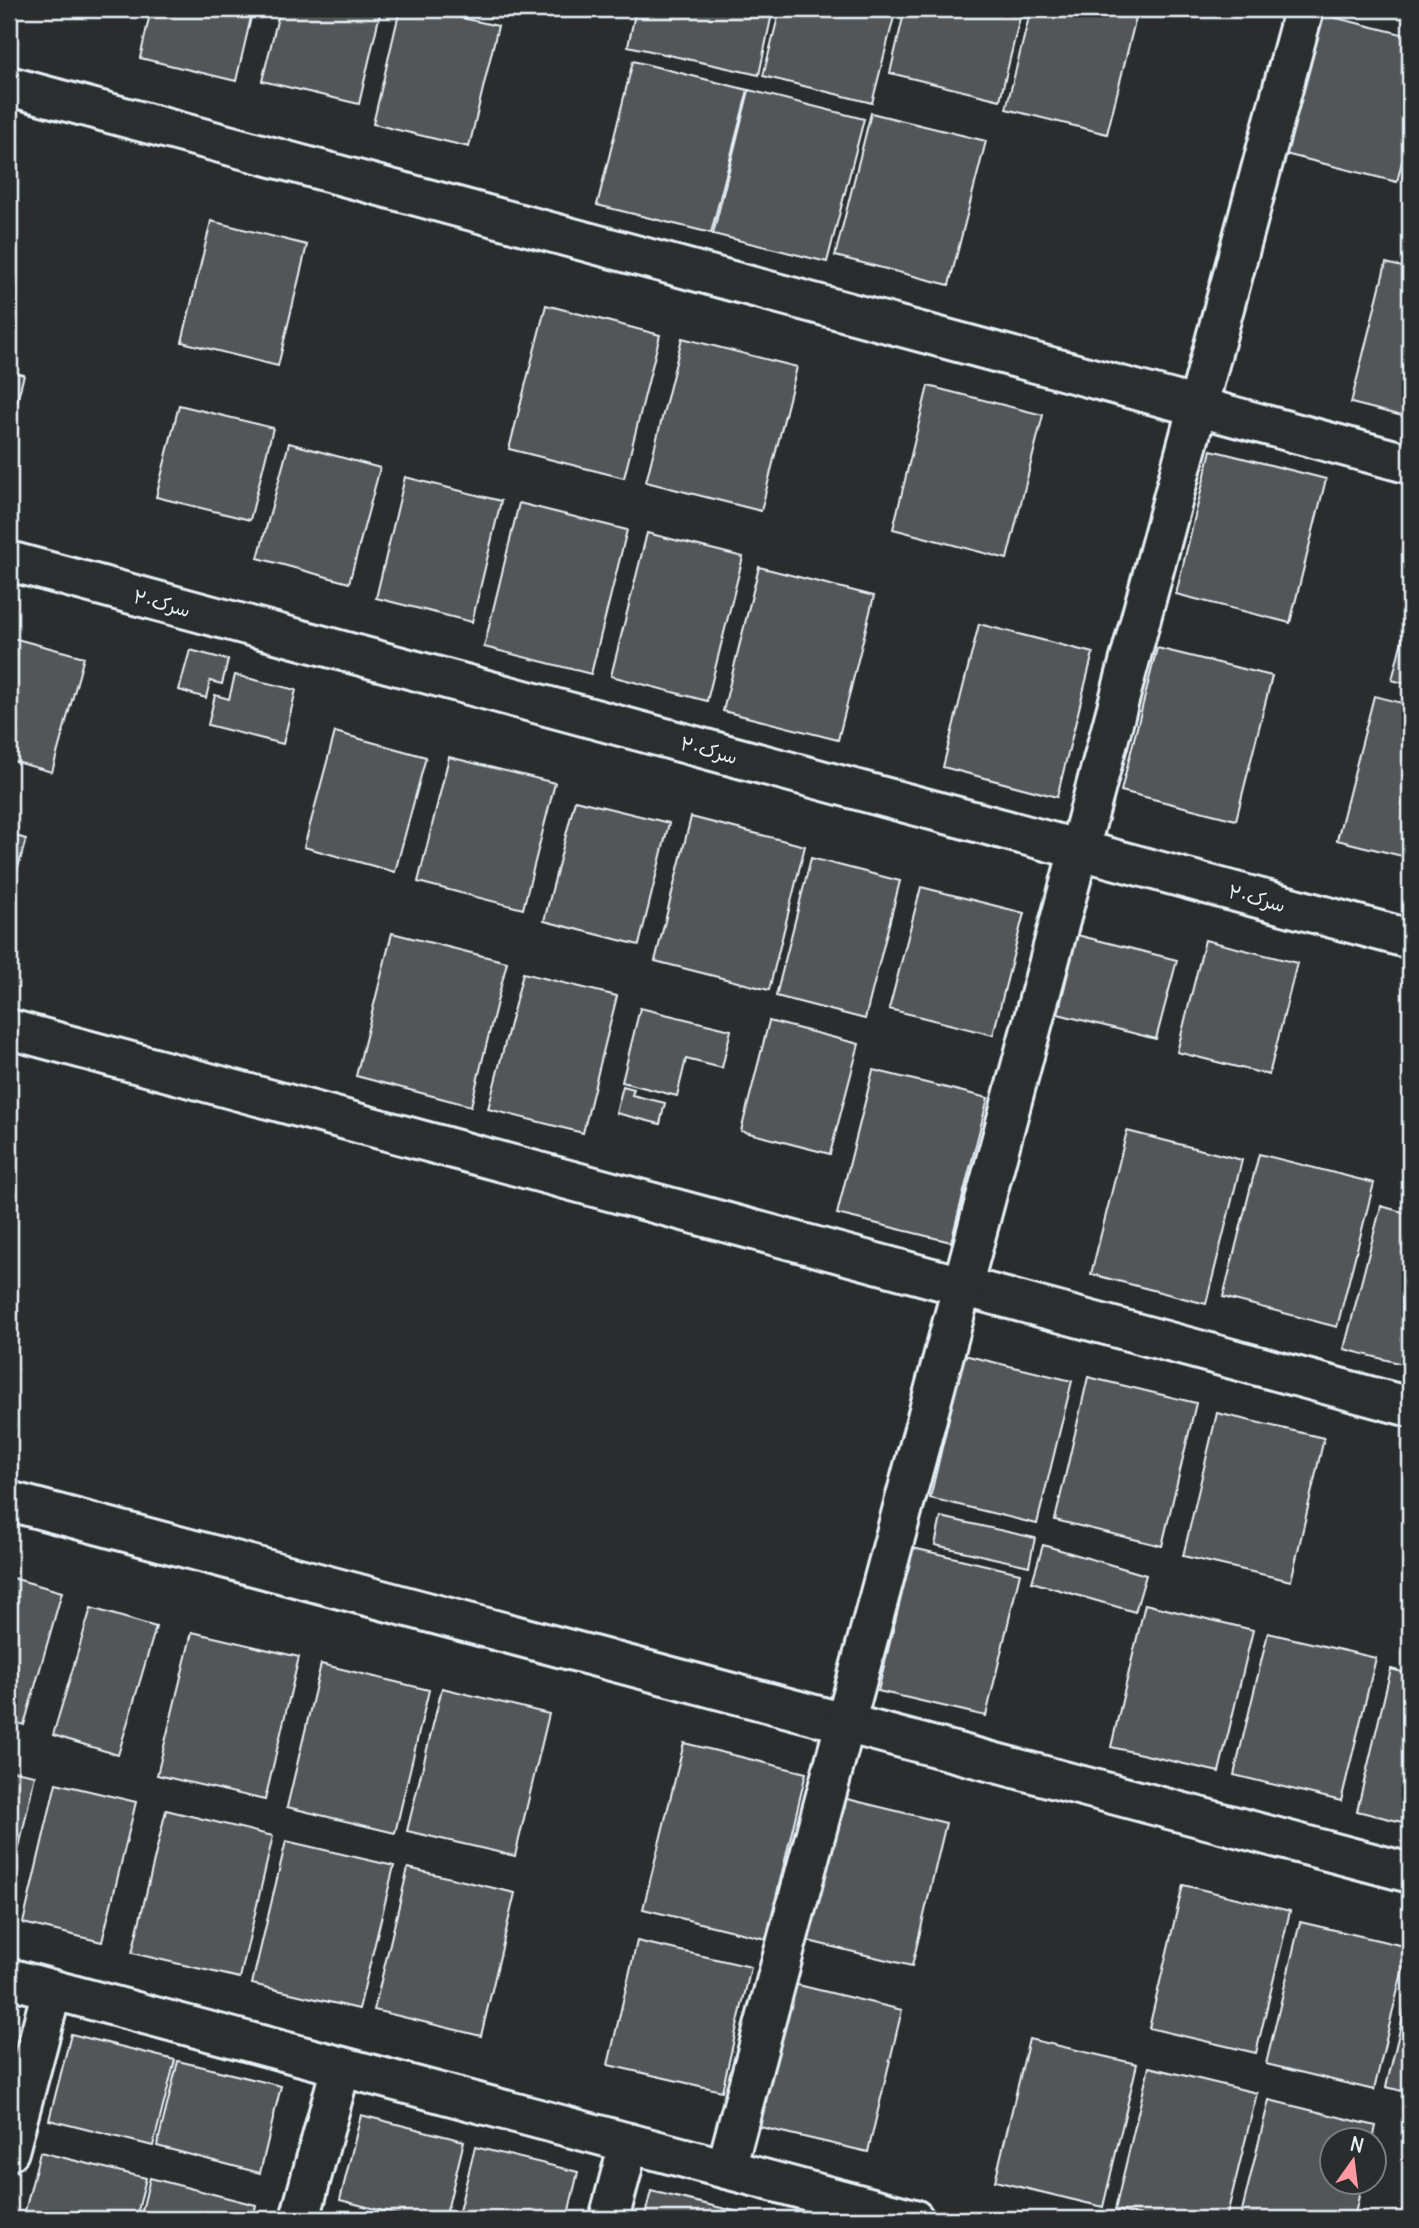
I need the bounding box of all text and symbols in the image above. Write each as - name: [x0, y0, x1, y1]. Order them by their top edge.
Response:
- street label: سرک۲۰: [131, 584, 193, 622]
- street label: سرک۲۰: [678, 731, 740, 769]
- street label: سرک۲۰: [1226, 879, 1288, 917]
- north arrow: [1318, 2126, 1388, 2196]
- text: N: [1348, 2131, 1366, 2158]

